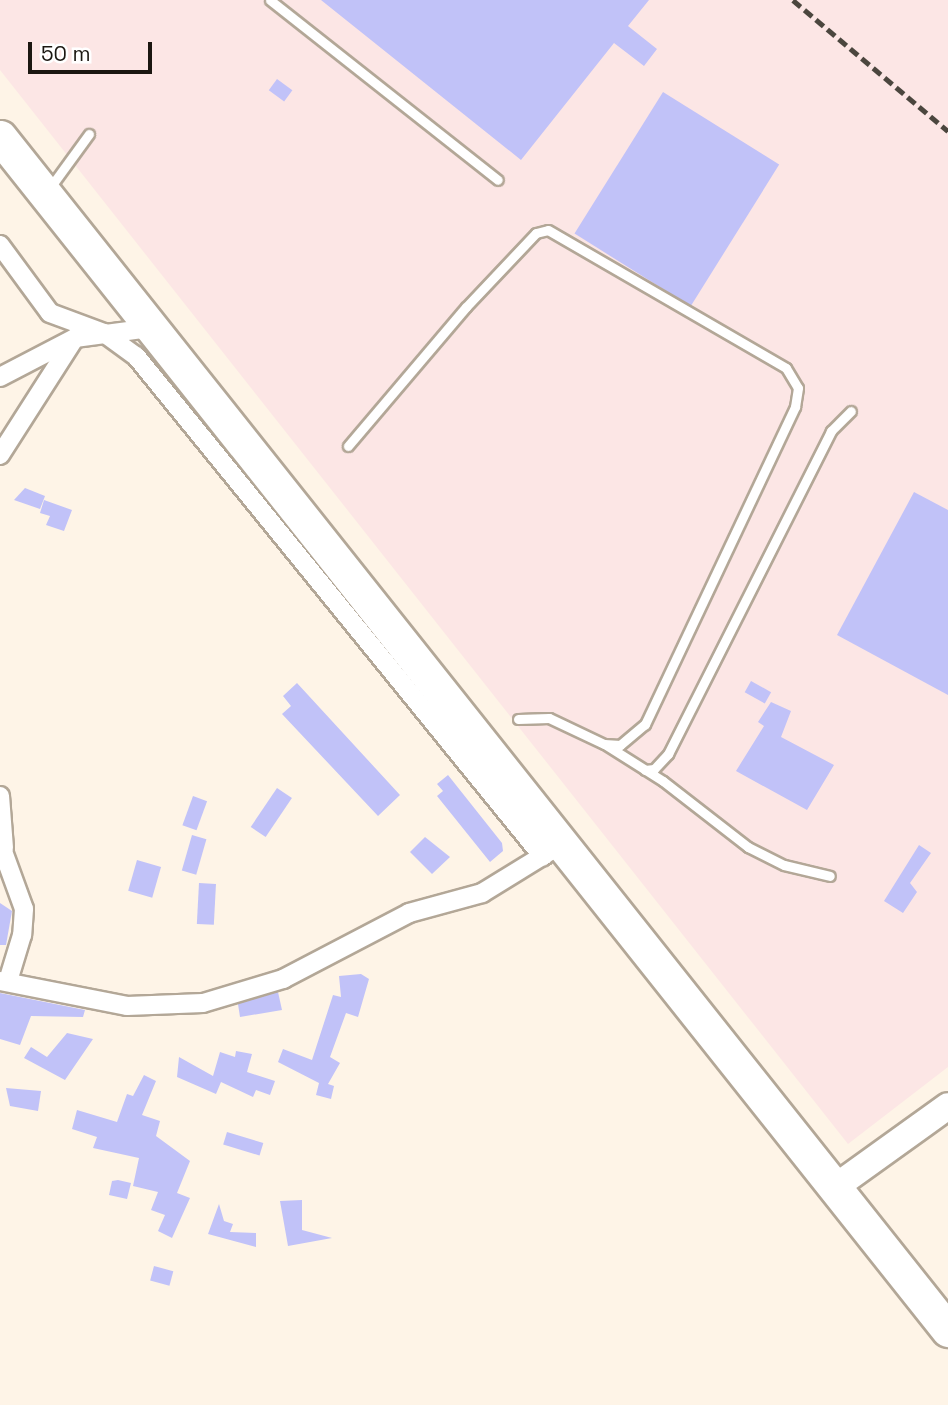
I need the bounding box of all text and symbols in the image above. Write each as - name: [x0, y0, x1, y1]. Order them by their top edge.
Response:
- scale bar: [32, 28, 156, 72]
- text: 50 m: [41, 40, 91, 67]

